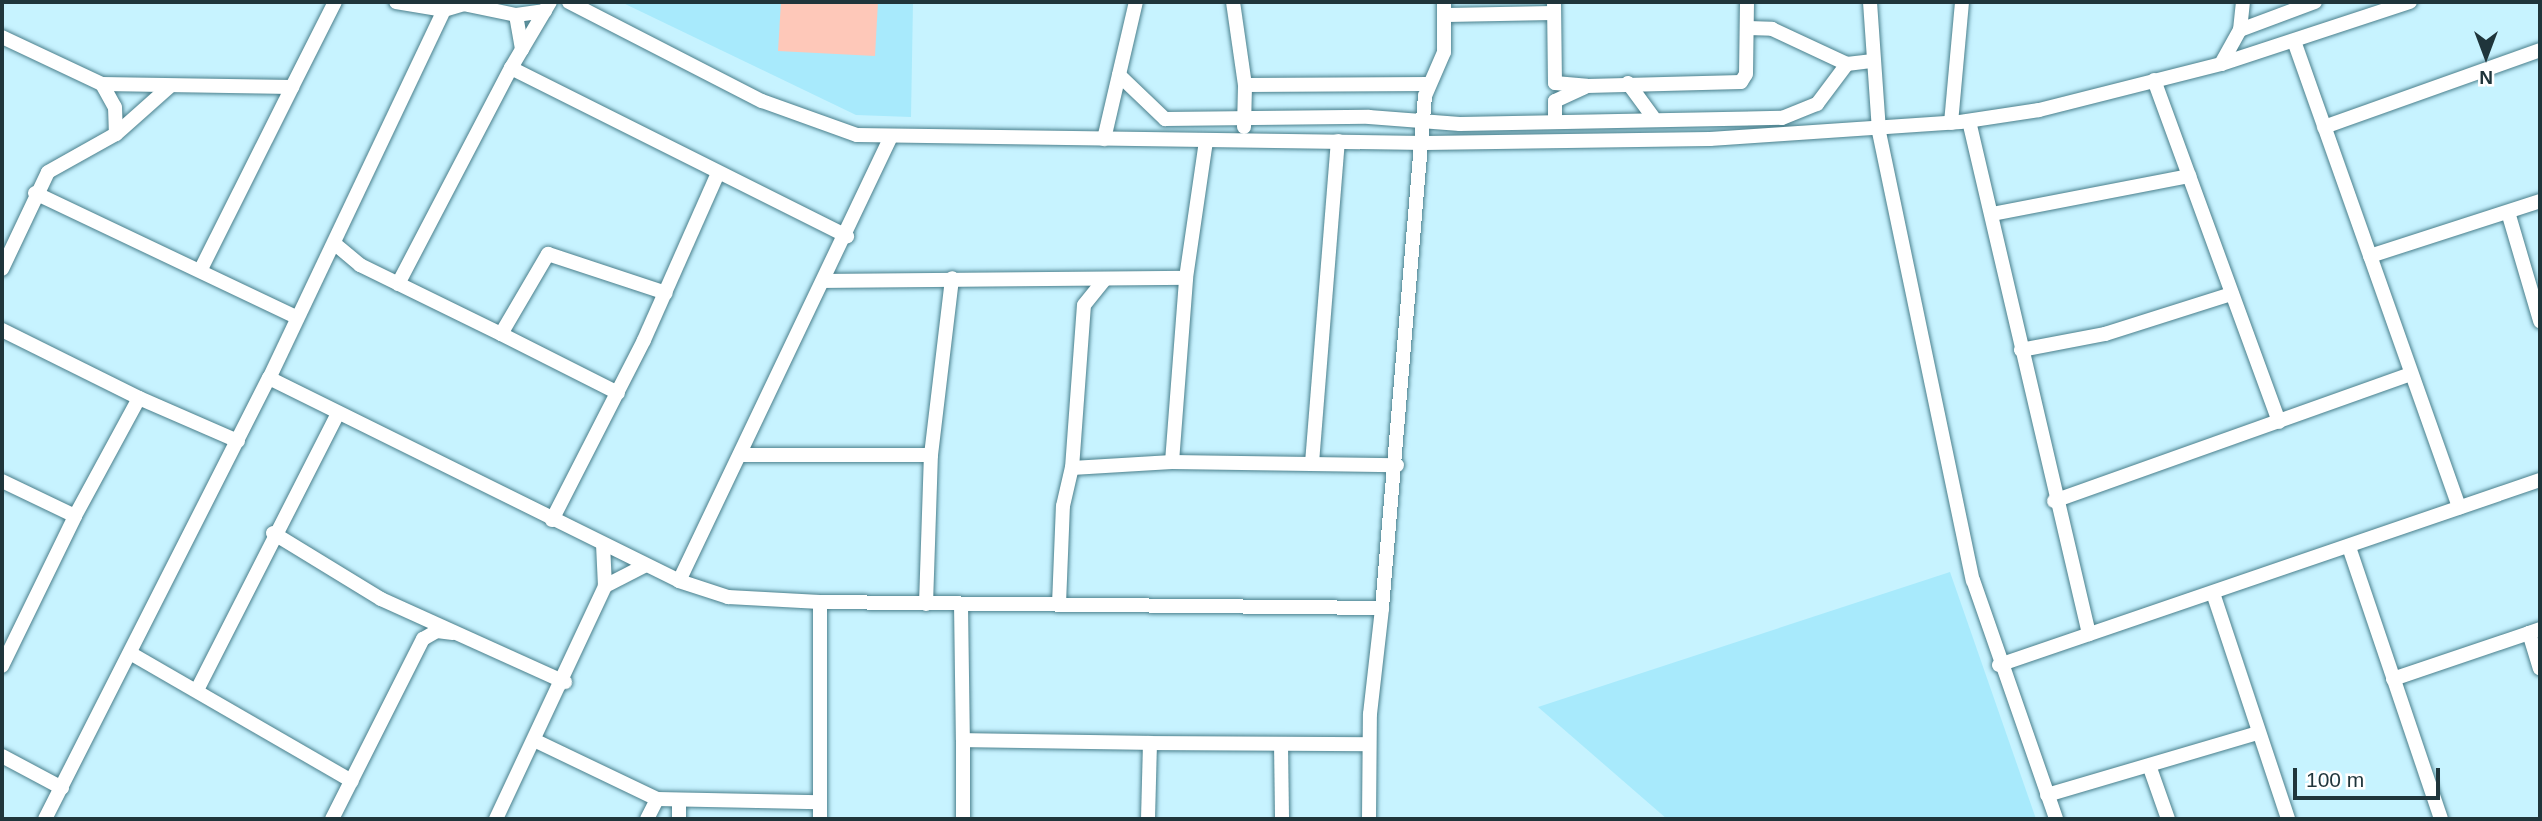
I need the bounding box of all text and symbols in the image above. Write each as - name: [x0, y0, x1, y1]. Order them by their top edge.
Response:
- north arrow: [2451, 21, 2521, 91]
- text: N: [2479, 67, 2493, 88]
- scale bar: [2297, 754, 2444, 798]
- text: 100 m: [2306, 768, 2364, 791]

